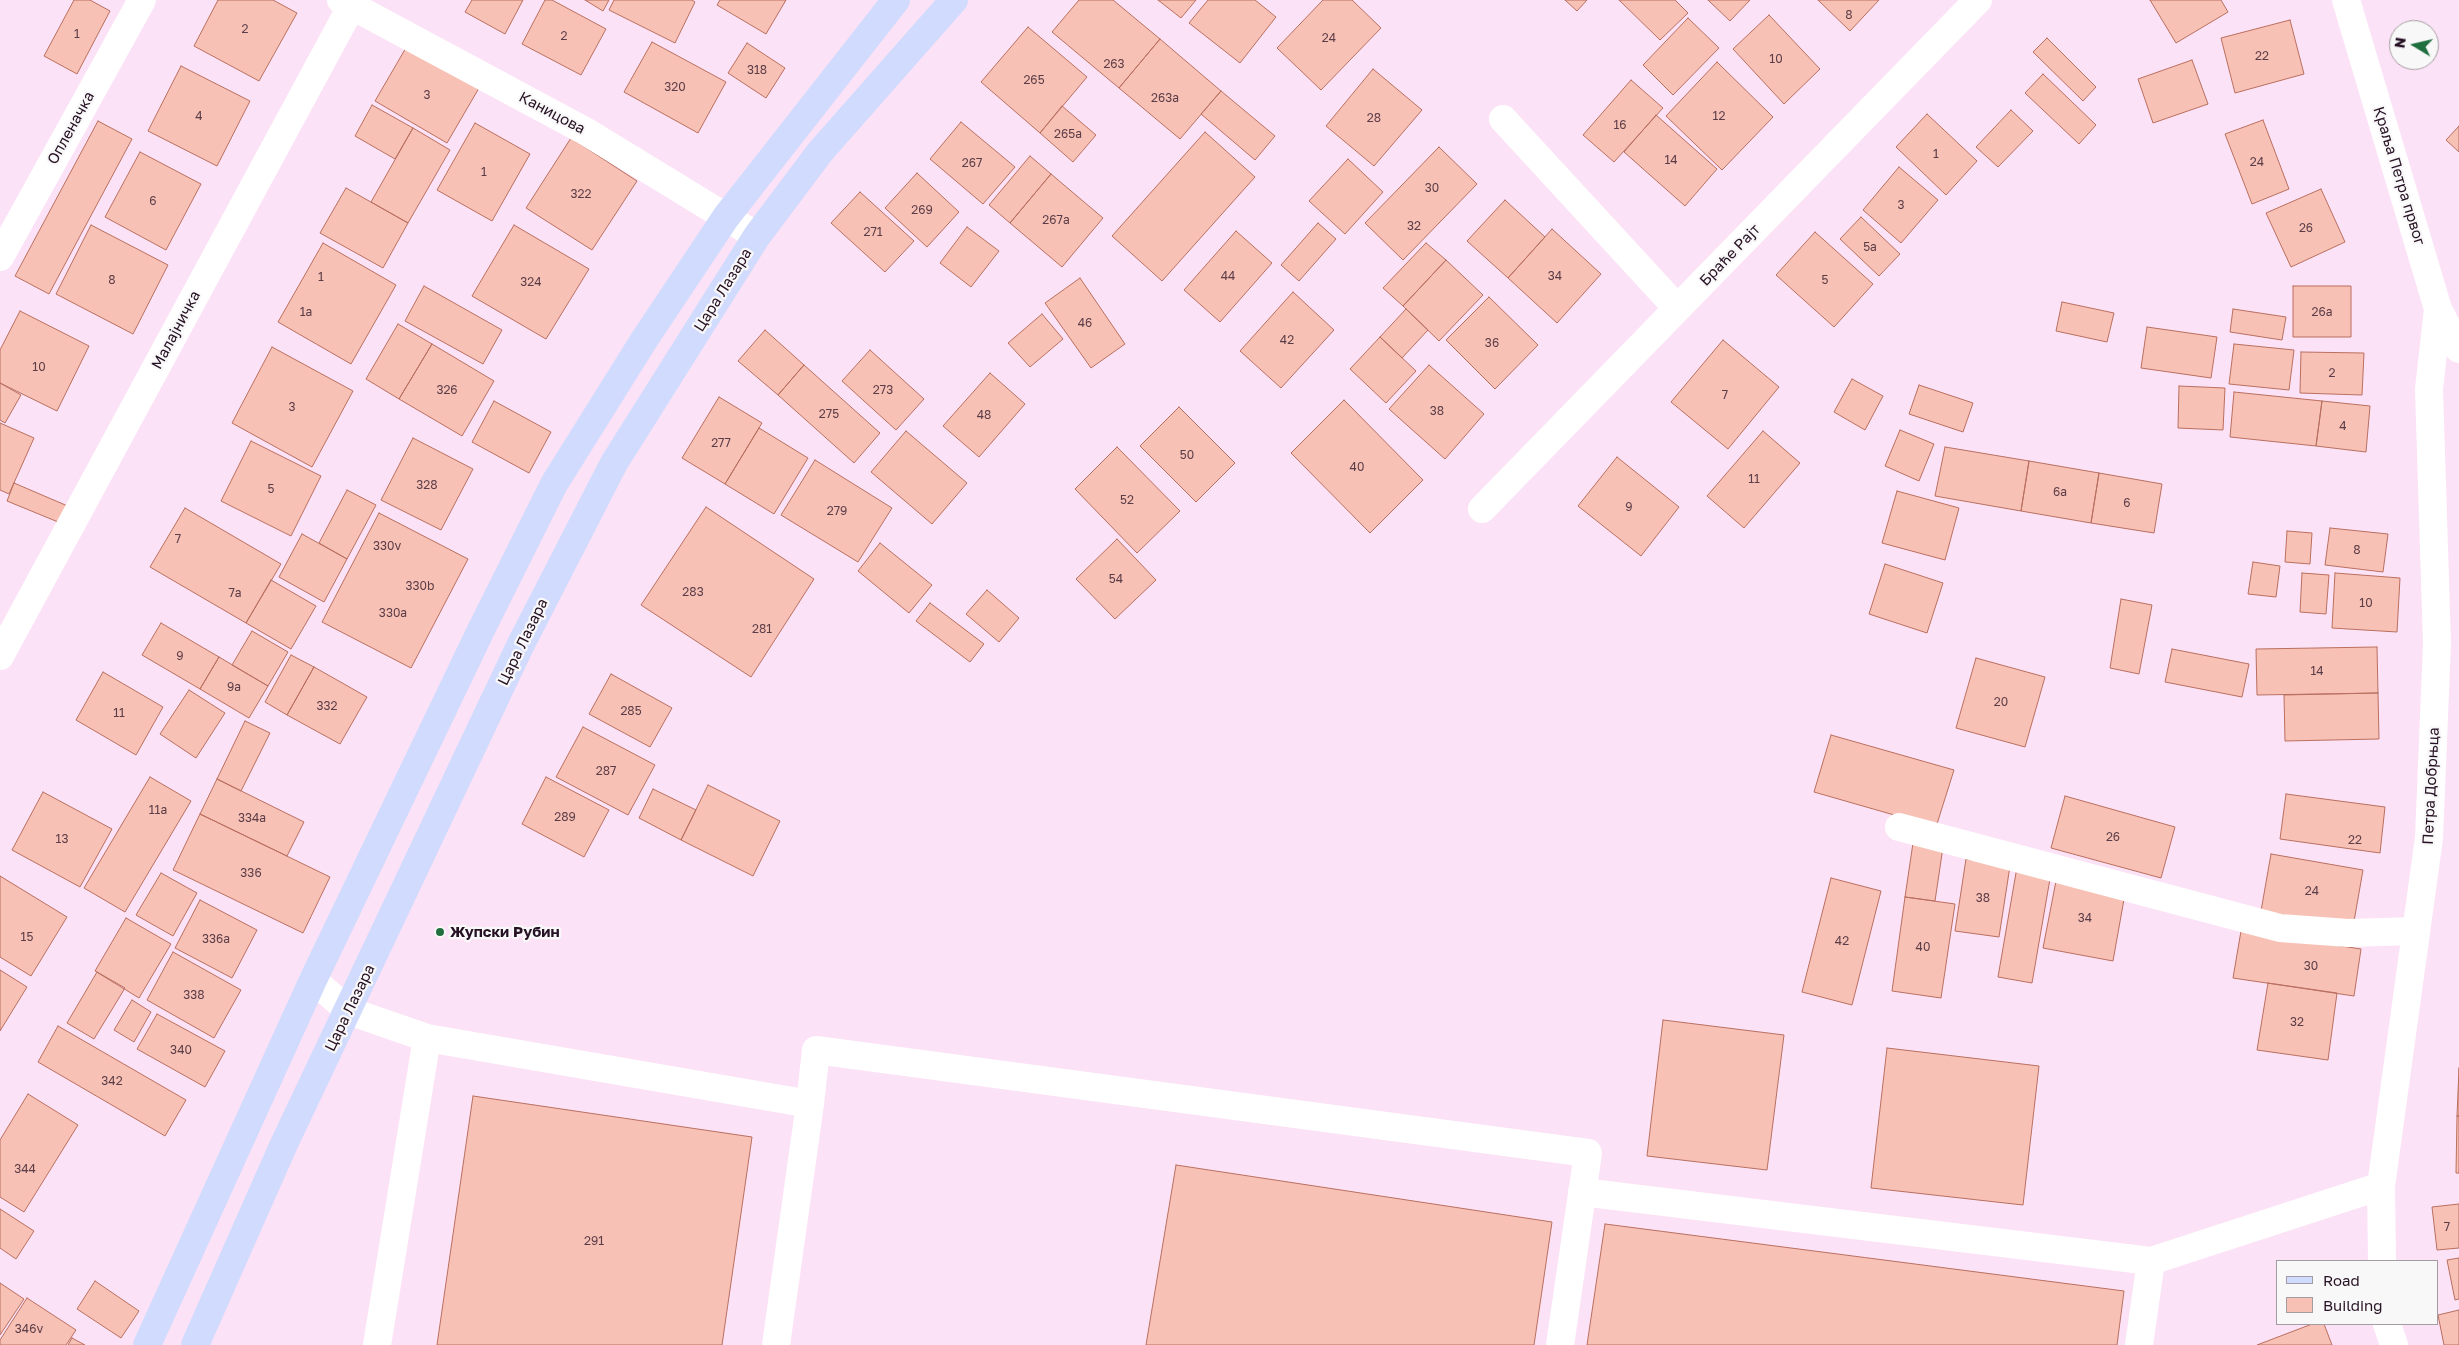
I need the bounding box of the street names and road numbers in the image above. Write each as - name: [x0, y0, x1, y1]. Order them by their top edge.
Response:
- street label: Опленачка: [44, 88, 98, 168]
- street label: Каницова: [516, 88, 588, 138]
- street label: Краља Петра првог: [2369, 104, 2429, 248]
- street label: Браће Рајт: [1696, 220, 1764, 290]
- street label: Цара Лазара: [690, 245, 756, 335]
- street label: Малајничка: [148, 288, 204, 372]
- street label: Цара Лазара: [494, 596, 552, 688]
- street label: Петра Добрњца: [2419, 727, 2443, 845]
- street label: Цара Лазара: [321, 962, 379, 1054]

